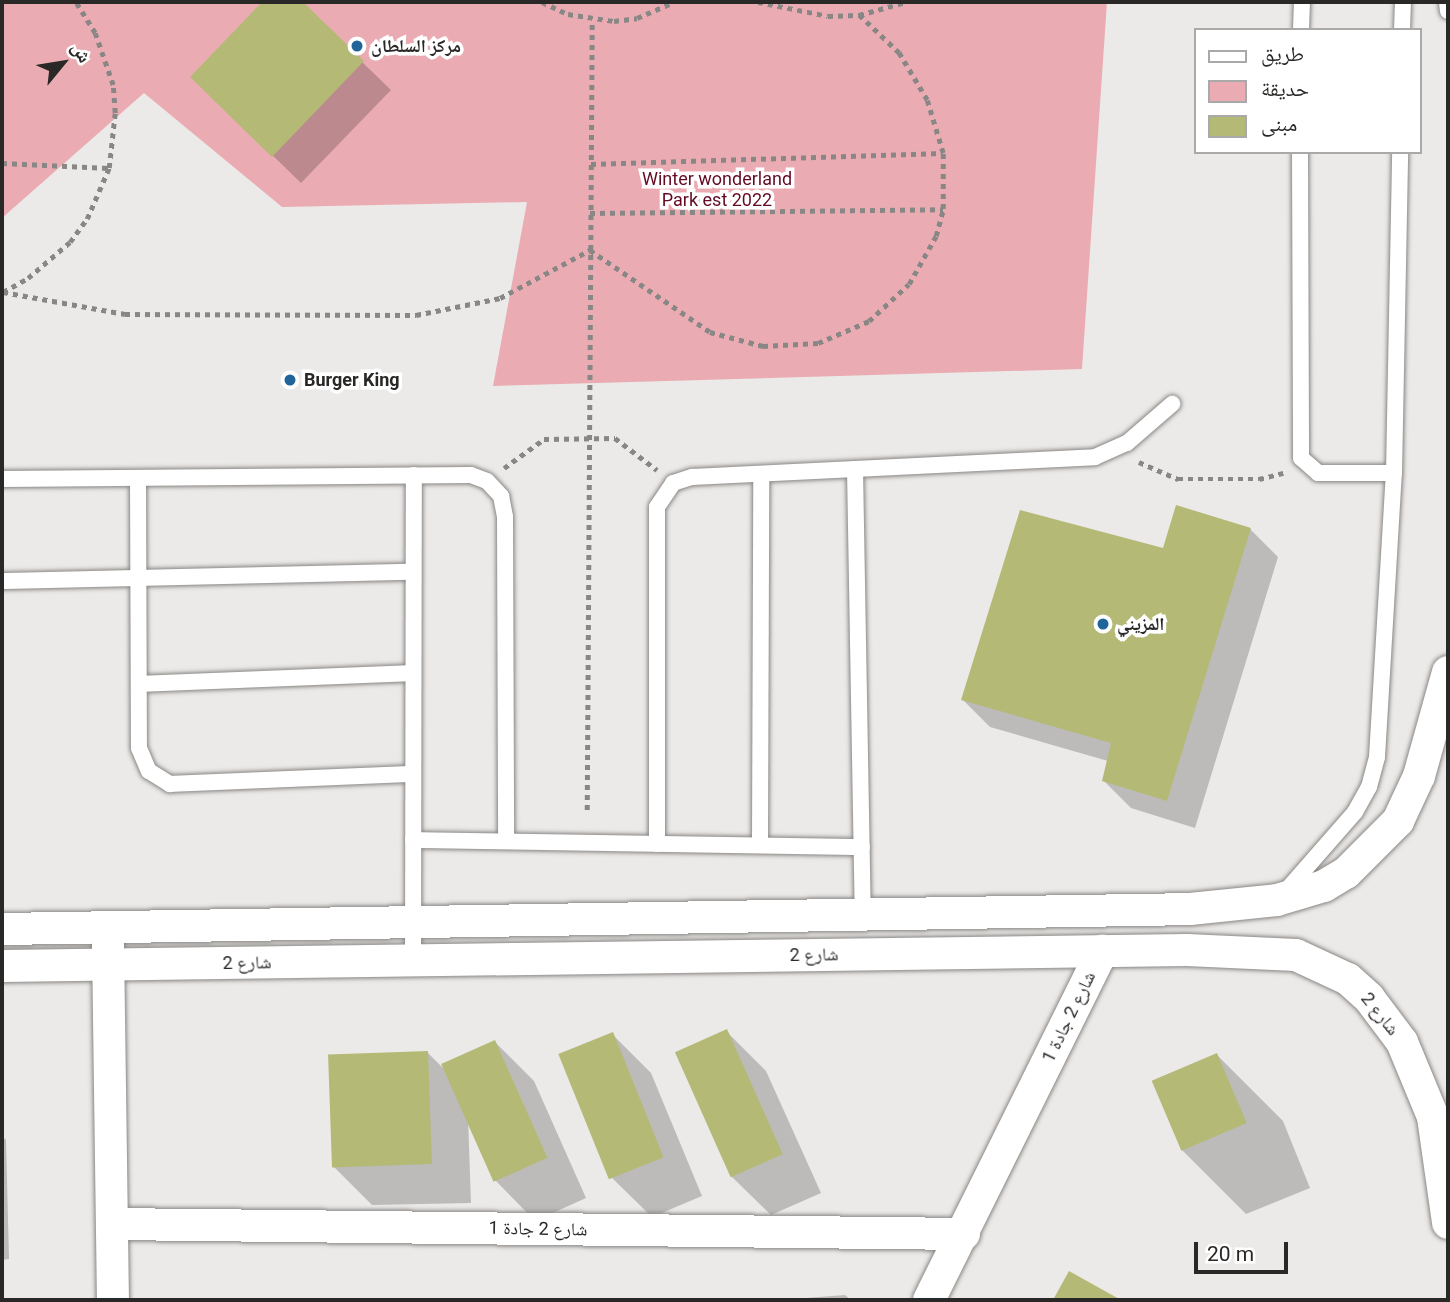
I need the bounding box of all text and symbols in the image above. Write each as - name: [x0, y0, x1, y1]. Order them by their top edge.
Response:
- north arrow: [28, 28, 98, 98]
- legend: [1194, 28, 1422, 154]
- place label: مركز السلطان: [371, 35, 461, 57]
- text: ش: [67, 38, 97, 67]
- marker: مركز السلطان: [349, 38, 365, 54]
- text: طريق: [1261, 42, 1304, 66]
- text: حديقة: [1261, 77, 1309, 101]
- text: مبنى: [1261, 112, 1297, 136]
- park label: Winter wonderland Park est 2022: [642, 169, 792, 212]
- place label: Burger King: [304, 369, 400, 391]
- marker: Burger King: [282, 372, 298, 388]
- place label: المزيني: [1117, 613, 1164, 635]
- marker: المزيني: [1095, 616, 1111, 632]
- street label: شارع 2: [789, 944, 839, 966]
- street label: شارع 2: [222, 952, 272, 974]
- street label: شارع 2 جادة 1: [1038, 968, 1100, 1066]
- street label: شارع 2: [1356, 988, 1404, 1040]
- street label: شارع 2 جادة 1: [488, 1217, 588, 1241]
- scale bar: [1198, 1228, 1292, 1272]
- text: 20 m: [1207, 1242, 1254, 1266]

